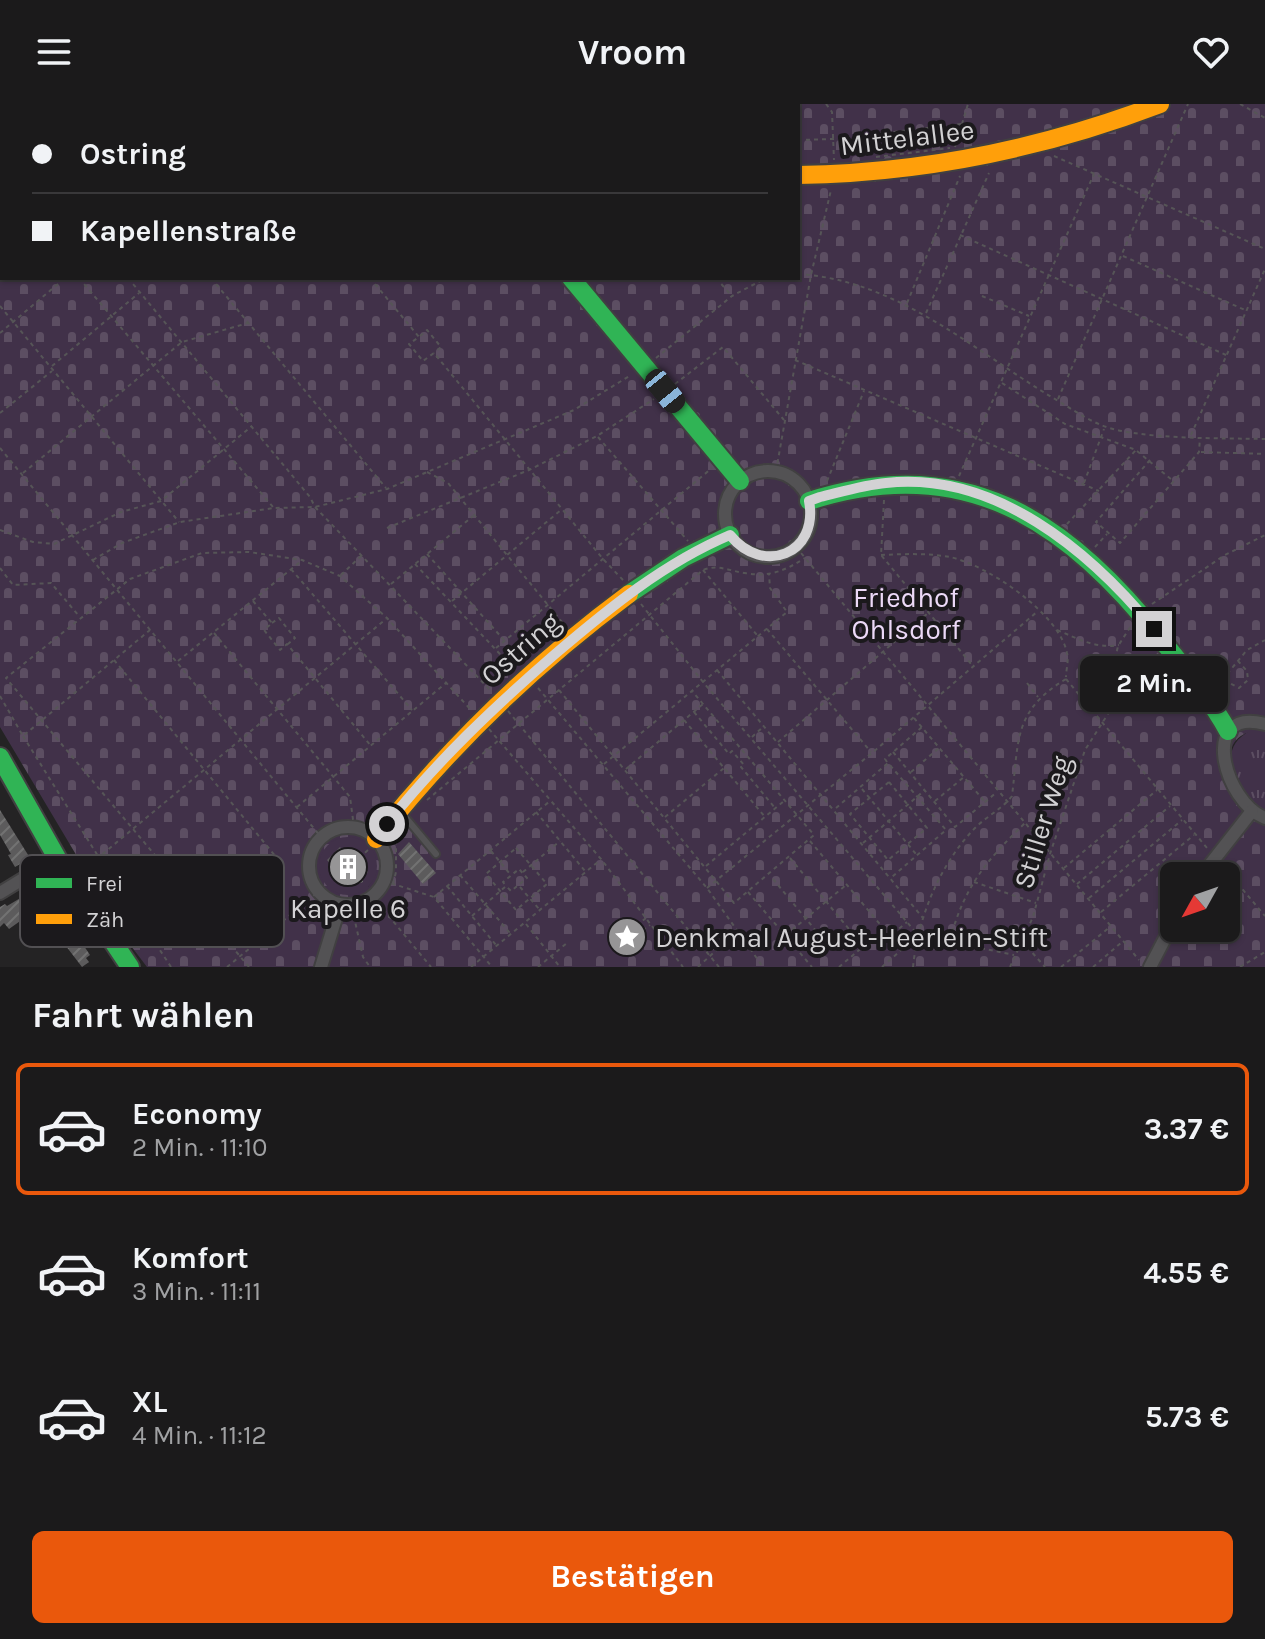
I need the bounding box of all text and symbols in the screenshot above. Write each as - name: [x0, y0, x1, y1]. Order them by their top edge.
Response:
- icon: menu: [32, 30, 76, 74]
- icon: heart: [1189, 30, 1233, 74]
- text: Vroom: [578, 31, 687, 73]
- street label: Mittelallee: [838, 113, 976, 162]
- text: Ostring: [80, 136, 186, 172]
- text: Kapellenstraße: [80, 213, 297, 249]
- car: [641, 365, 689, 417]
- park label: Friedhof Ohlsdorf: [851, 581, 961, 646]
- street label: Ostring: [474, 605, 567, 692]
- route end: [1136, 611, 1172, 647]
- callout: 2 Min.: [1080, 657, 1228, 713]
- text: 2 Min.: [1116, 668, 1192, 699]
- street label: Stiller Weg: [1007, 752, 1078, 892]
- route start: [369, 806, 405, 842]
- building icon: Kapelle 6: [327, 846, 369, 888]
- legend: [20, 855, 284, 947]
- north arrow: [1160, 862, 1240, 942]
- map controls: [1160, 862, 1240, 942]
- text: Frei: [86, 871, 123, 897]
- place label: Kapelle 6: [290, 892, 406, 925]
- text: Zäh: [86, 907, 124, 933]
- place icon: Denkmal August-Heerlein-Stift: [606, 916, 648, 958]
- place label: Denkmal August-Heerlein-Stift: [655, 921, 1048, 954]
- text: Fahrt wählen: [32, 994, 255, 1036]
- icon: car: [36, 1093, 108, 1165]
- text: Economy: [132, 1096, 262, 1132]
- text: 3.37 €: [1144, 1111, 1229, 1147]
- text: 2 Min. · 11:10: [132, 1132, 268, 1163]
- icon: car: [36, 1237, 108, 1309]
- text: Komfort: [132, 1240, 249, 1276]
- text: 4.55 €: [1143, 1255, 1229, 1291]
- text: 3 Min. · 11:11: [132, 1276, 261, 1307]
- icon: car: [36, 1381, 108, 1453]
- text: XL: [132, 1384, 167, 1420]
- text: 5.73 €: [1145, 1399, 1229, 1435]
- text: 4 Min. · 11:12: [132, 1420, 267, 1451]
- button: Bestätigen: [32, 1531, 1233, 1623]

